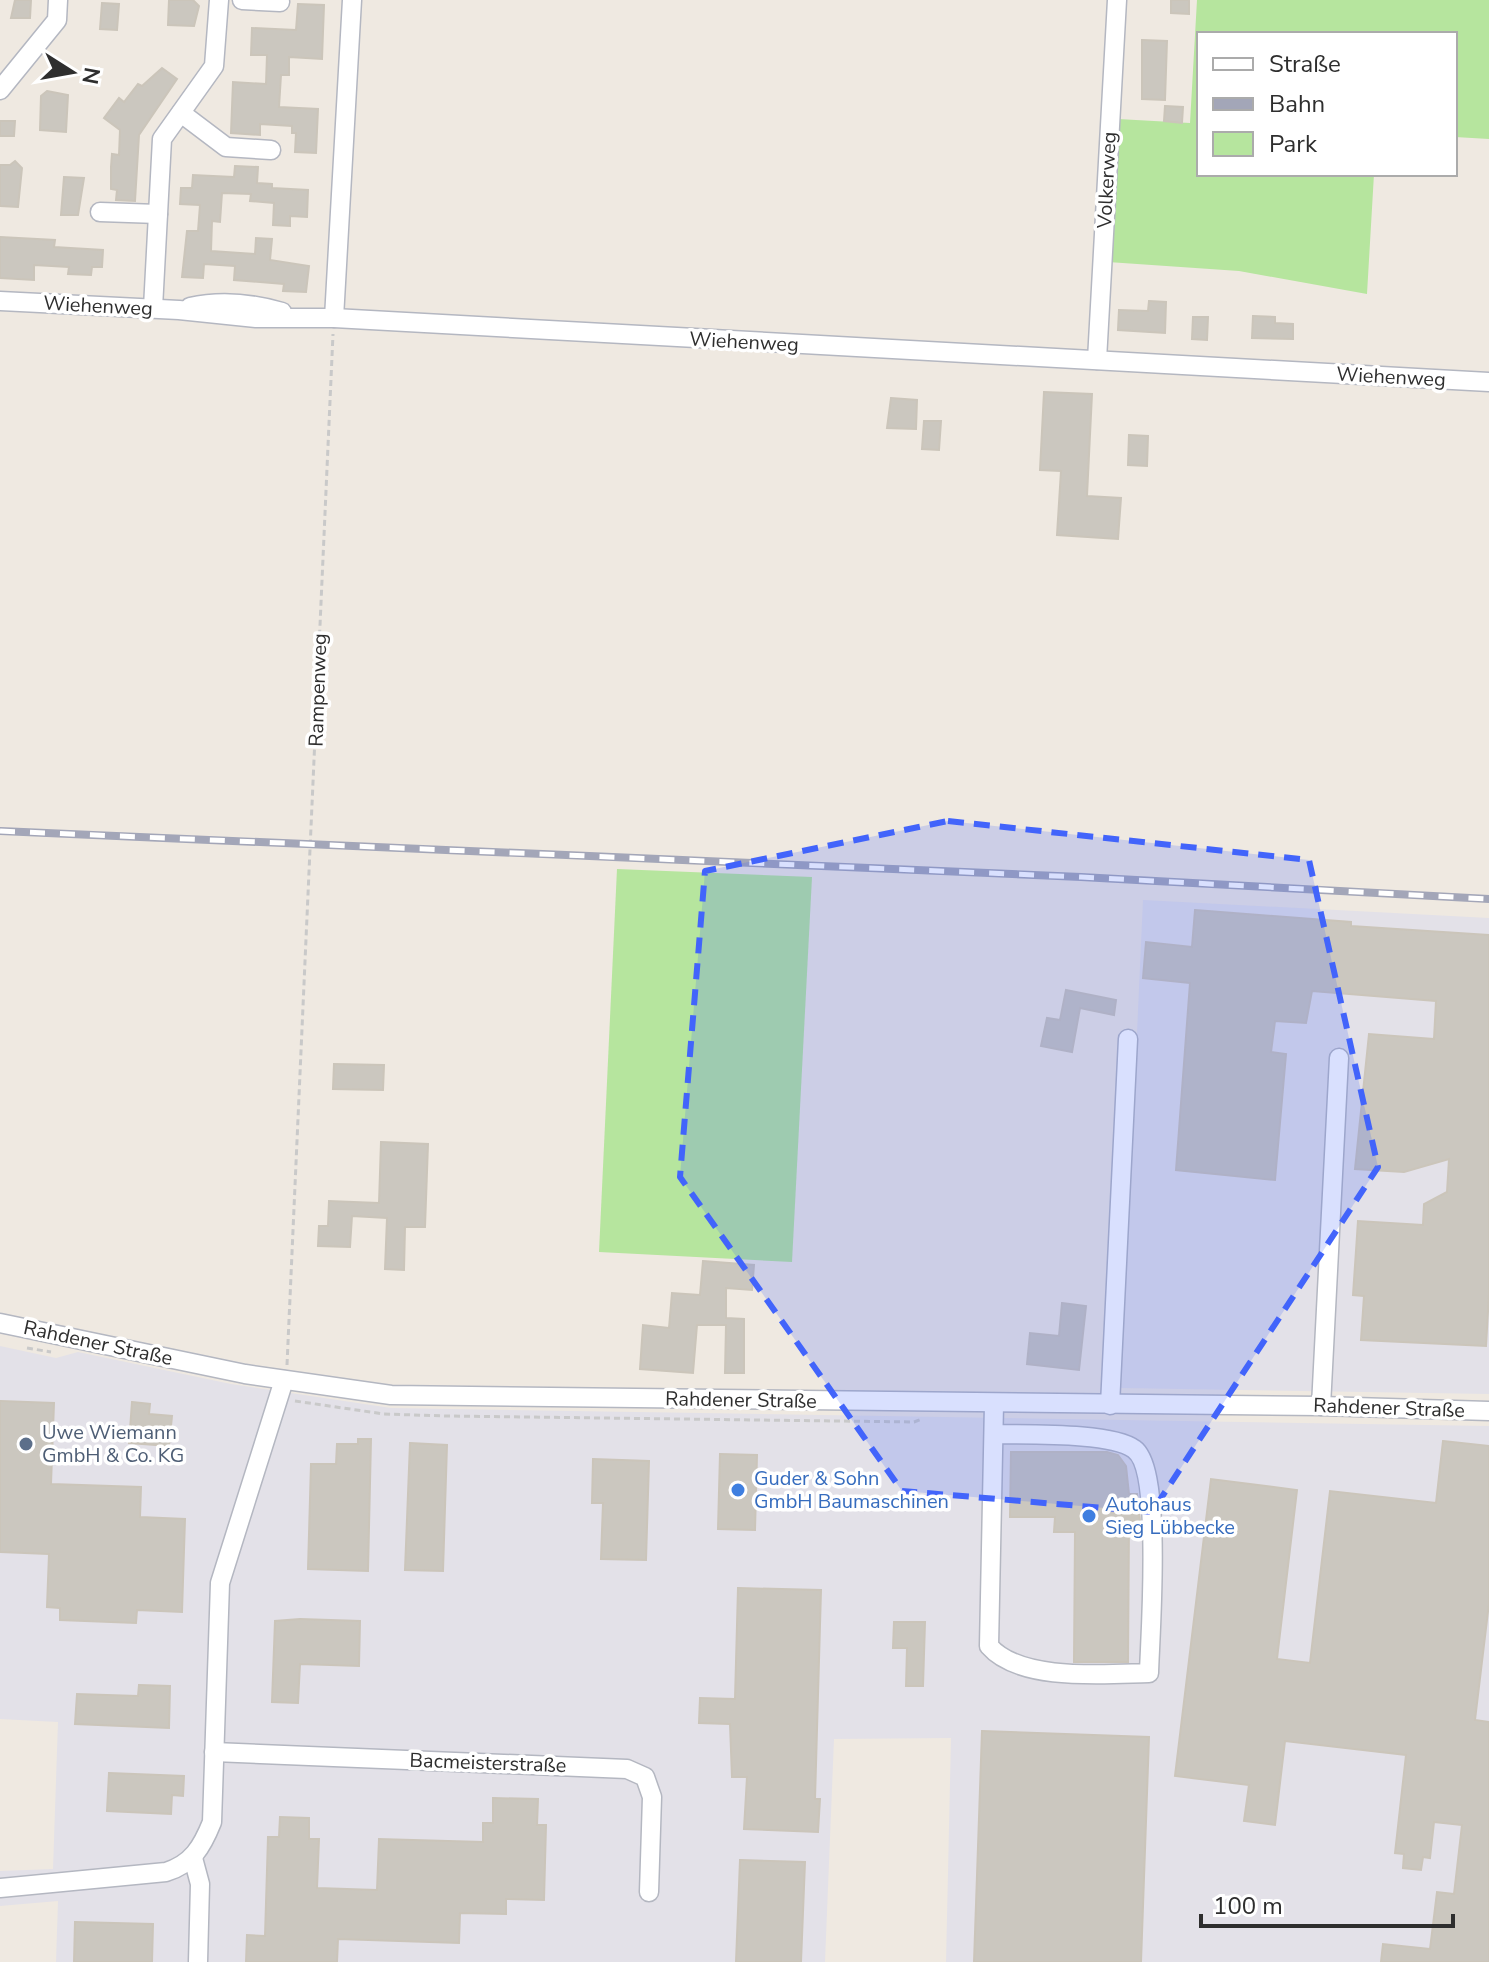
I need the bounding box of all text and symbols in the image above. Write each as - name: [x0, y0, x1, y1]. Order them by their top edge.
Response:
- north arrow: [32, 32, 112, 112]
- legend: [1197, 32, 1457, 176]
- text: Straße: [1269, 48, 1341, 80]
- text: N: [74, 65, 107, 87]
- text: Bahn: [1269, 88, 1325, 120]
- text: Park: [1269, 128, 1318, 160]
- street label: Volkerweg: [1091, 131, 1123, 230]
- street label: Wiehenweg: [43, 290, 153, 322]
- street label: Wiehenweg: [689, 326, 799, 358]
- street label: Wiehenweg: [1336, 361, 1446, 393]
- street label: Rampenweg: [303, 633, 333, 747]
- street label: Rahdener Straße: [21, 1314, 175, 1372]
- street label: Rahdener Straße: [665, 1385, 817, 1415]
- street label: Rahdener Straße: [1313, 1392, 1465, 1424]
- place label: Uwe Wiemann GmbH & Co. KG: [42, 1419, 184, 1469]
- marker: Uwe Wiemann GmbH & Co. KG: [17, 1435, 35, 1453]
- place label: Guder & Sohn GmbH Baumaschinen: [754, 1465, 949, 1515]
- marker: Guder & Sohn GmbH Baumaschinen: [729, 1481, 747, 1499]
- place label: Autohaus Sieg Lübbecke: [1105, 1491, 1235, 1541]
- marker: Autohaus Sieg Lübbecke: [1080, 1507, 1098, 1525]
- street label: Bacmeisterstraße: [409, 1747, 567, 1779]
- scale bar: [1201, 1878, 1453, 1928]
- text: 100 m: [1213, 1890, 1283, 1922]

